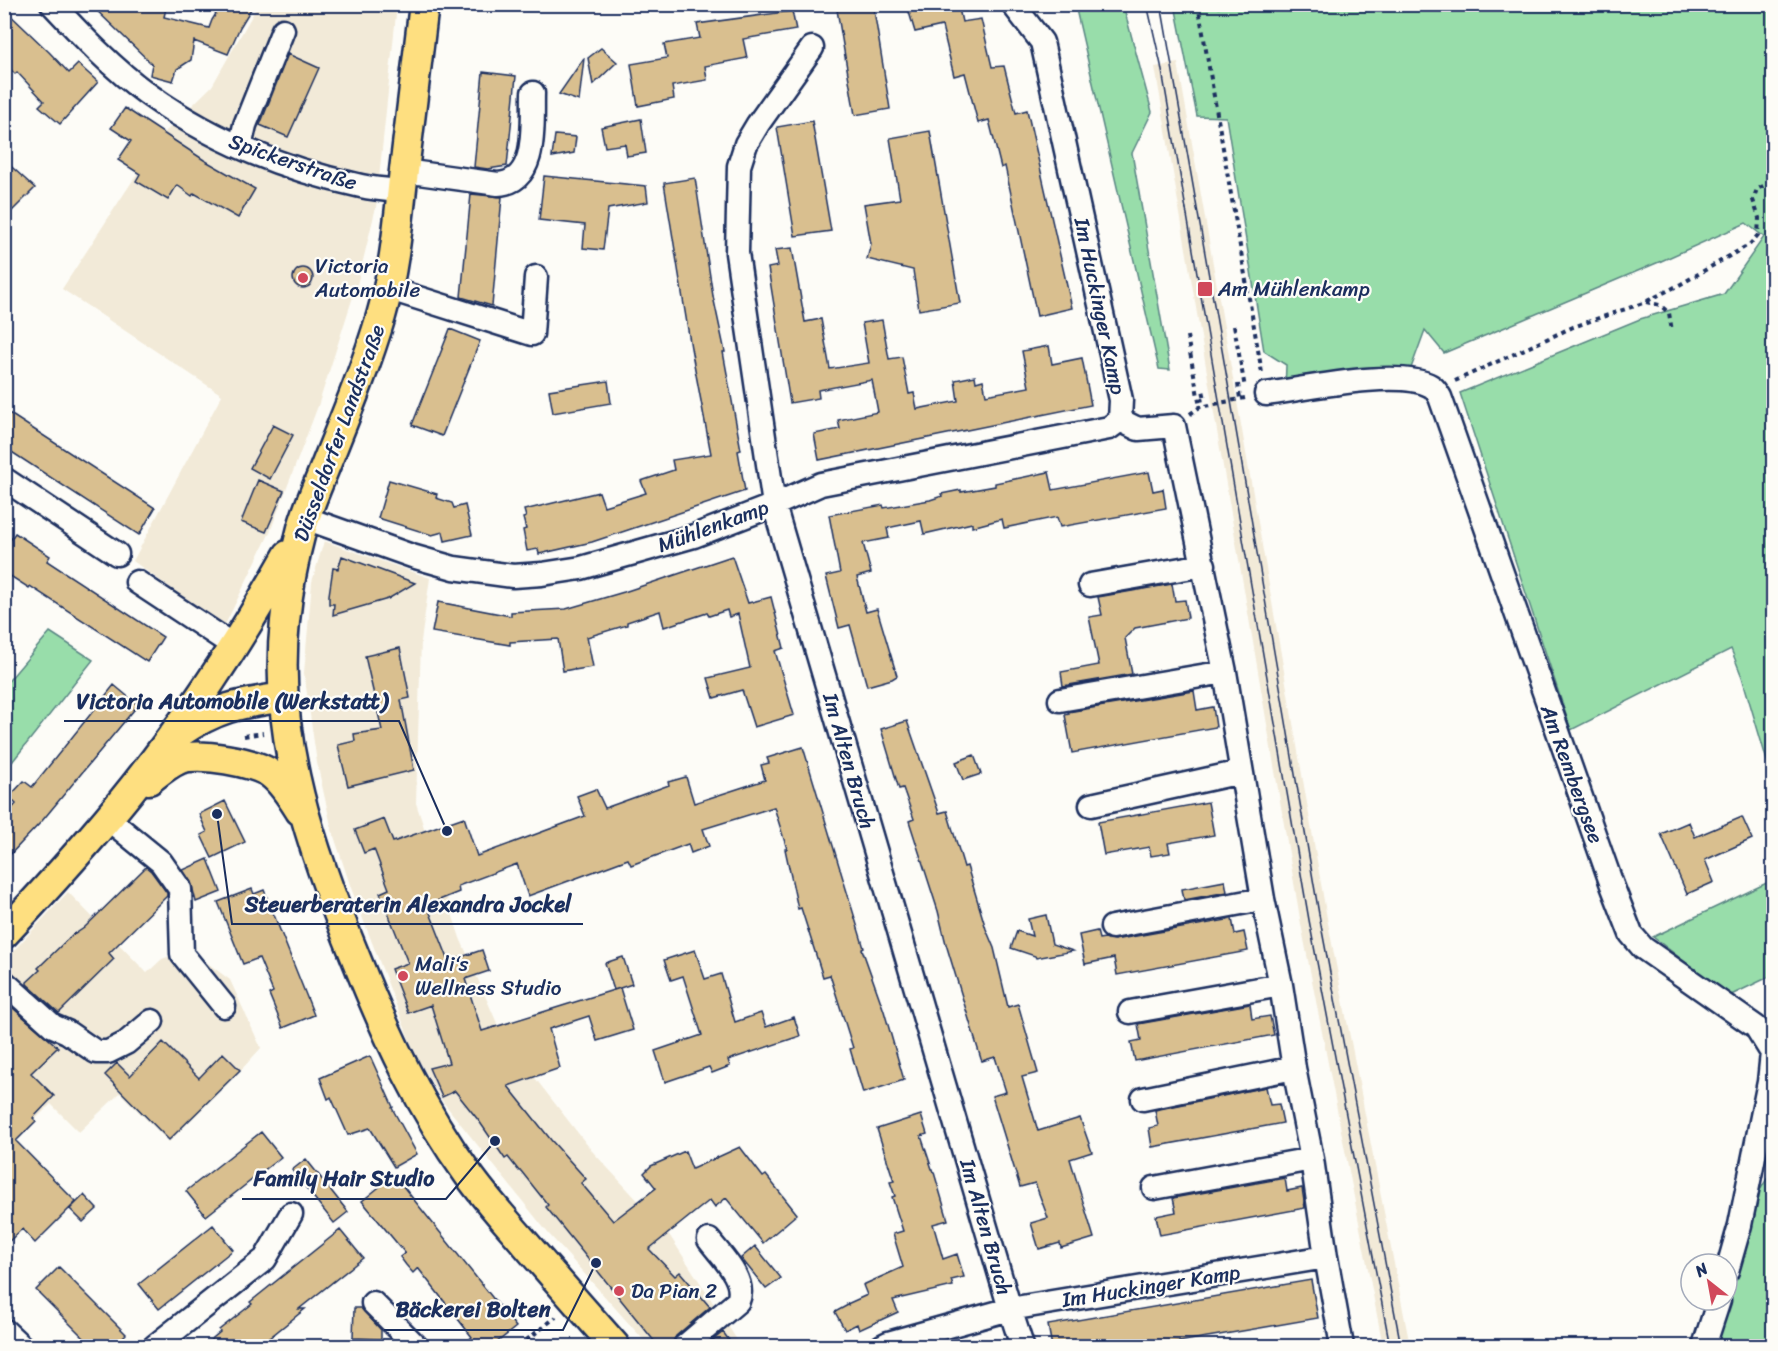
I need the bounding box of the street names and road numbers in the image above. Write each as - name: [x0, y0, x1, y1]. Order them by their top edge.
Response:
- street label: Spickerstraße: [224, 122, 363, 202]
- street label: Im Huckinger Kamp: [1062, 213, 1137, 398]
- street label: Düsseldorfer Landstraße: [282, 319, 396, 547]
- street label: Mühlenkamp: [652, 488, 774, 564]
- street label: Im Alten Bruch: [811, 687, 887, 834]
- street label: Am Rembergsee: [1529, 698, 1615, 849]
- street label: Im Alten Bruch: [948, 1153, 1024, 1300]
- street label: Im Huckinger Kamp: [1058, 1253, 1243, 1319]

